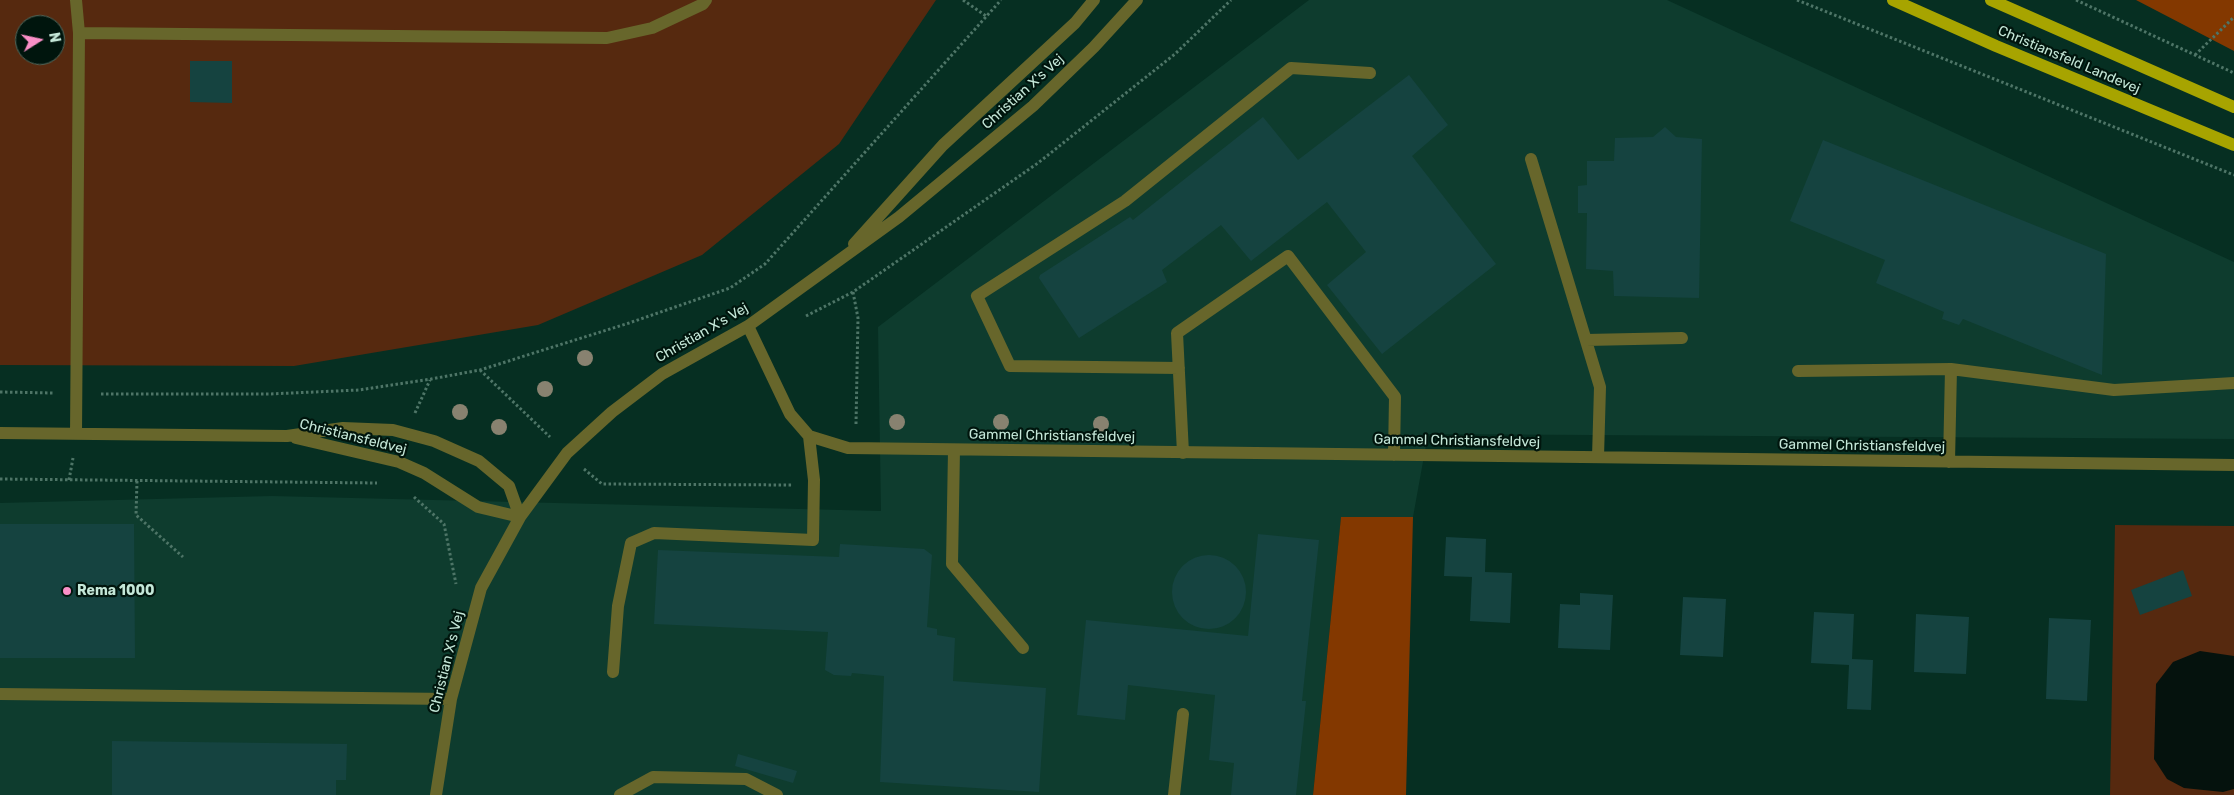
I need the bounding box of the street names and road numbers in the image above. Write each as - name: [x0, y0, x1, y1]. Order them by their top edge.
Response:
- street label: Christiansfeld Landevej: [1995, 22, 2143, 98]
- street label: Christian X's Vej: [979, 51, 1067, 133]
- street label: Christian X's Vej: [653, 300, 751, 366]
- street label: Christiansfeldvej: [298, 416, 408, 458]
- street label: Gammel Christiansfeldvej: [969, 426, 1135, 446]
- street label: Gammel Christiansfeldvej: [1374, 431, 1540, 451]
- street label: Gammel Christiansfeldvej: [1779, 436, 1945, 456]
- street label: Christian X's Vej: [426, 609, 468, 715]

